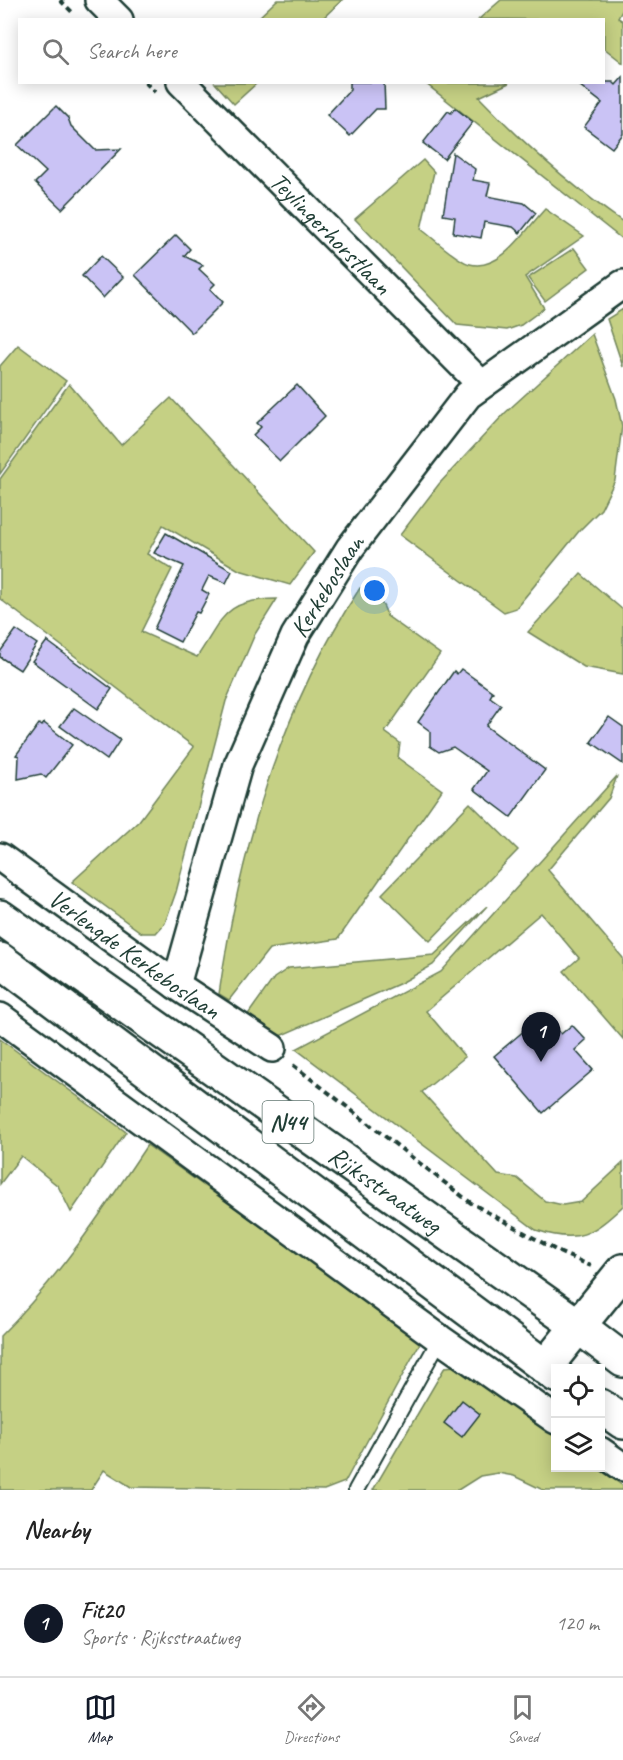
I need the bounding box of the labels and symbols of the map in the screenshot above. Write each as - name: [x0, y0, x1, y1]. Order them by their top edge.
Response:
- street label: Teylingerhorstlaan: [263, 165, 399, 302]
- street label: Kerkeboslaan: [282, 527, 372, 643]
- your location: [360, 576, 389, 605]
- street label: Verlengde Kerkeboslaan: [42, 882, 227, 1027]
- pin: 1: [522, 1012, 560, 1062]
- road number: N44: [262, 1101, 314, 1143]
- street label: Rijksstraatweg: [322, 1139, 450, 1242]

